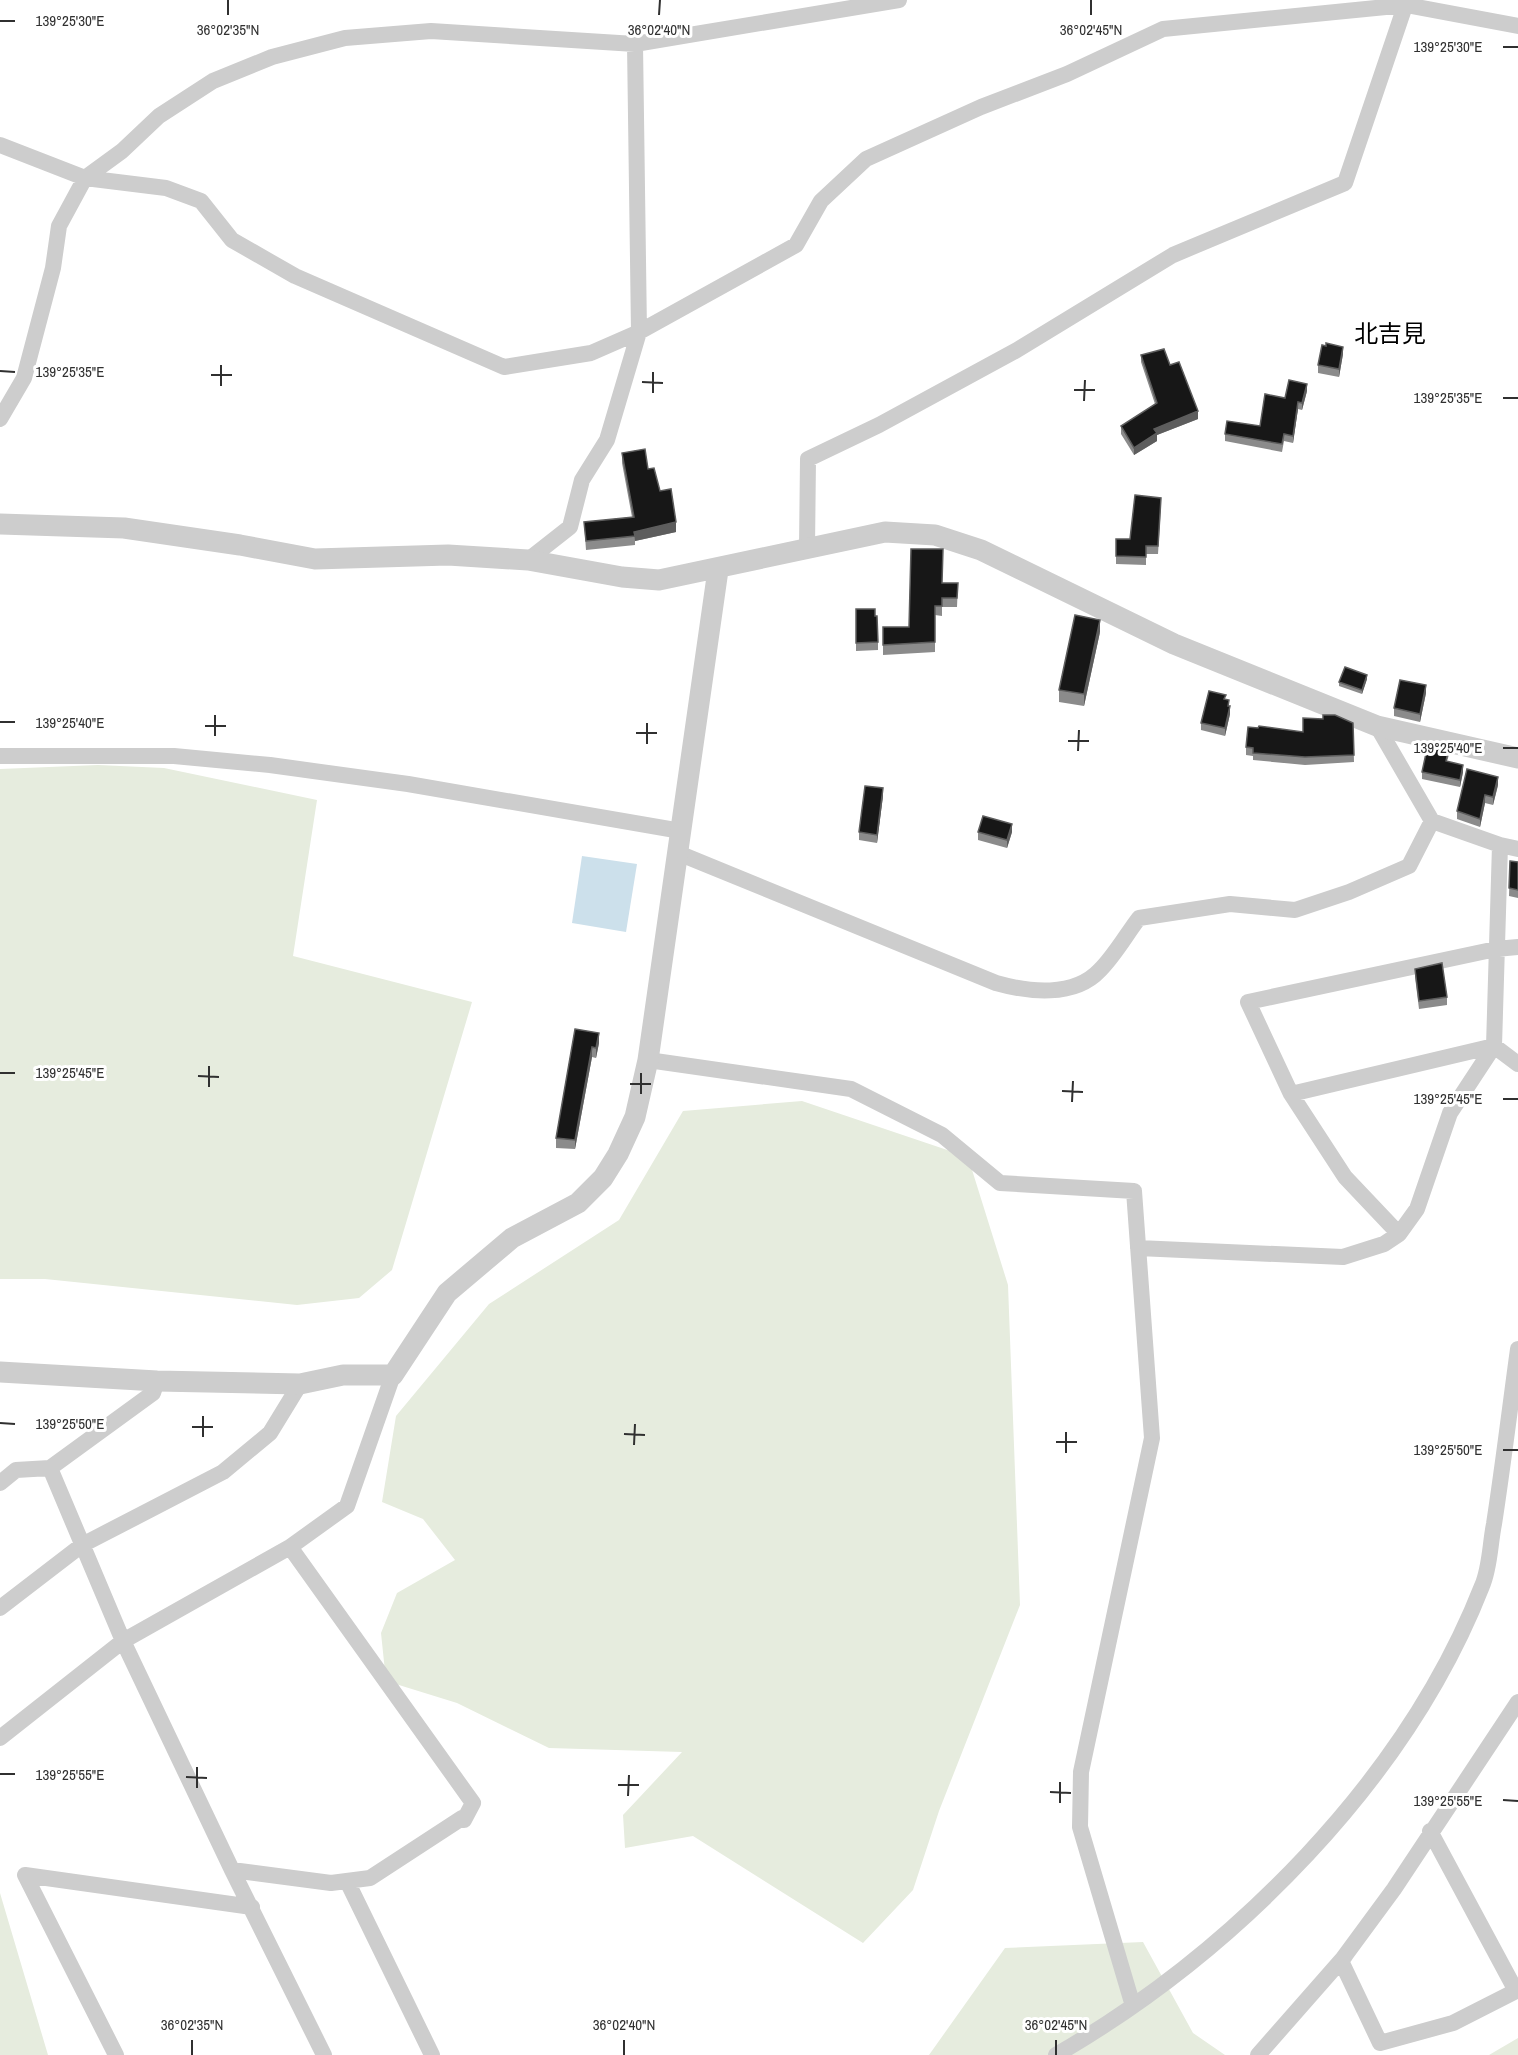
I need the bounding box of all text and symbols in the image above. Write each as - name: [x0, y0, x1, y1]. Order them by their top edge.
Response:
- text: 139°25'30"E: [36, 10, 104, 31]
- text: 36°02'35"N: [197, 19, 259, 40]
- text: 36°02'40"N: [628, 19, 690, 40]
- text: 36°02'45"N: [1060, 19, 1122, 40]
- text: 139°25'30"E: [1414, 36, 1482, 57]
- district label: 北吉見: [1354, 317, 1426, 349]
- text: 139°25'35"E: [36, 361, 104, 382]
- text: 139°25'35"E: [1414, 387, 1482, 408]
- text: 139°25'40"E: [36, 712, 104, 733]
- text: 139°25'40"E: [1414, 737, 1482, 758]
- text: 139°25'45"E: [36, 1062, 104, 1083]
- text: 139°25'45"E: [1414, 1088, 1482, 1109]
- text: 139°25'50"E: [36, 1413, 104, 1434]
- text: 139°25'50"E: [1414, 1439, 1482, 1460]
- text: 139°25'55"E: [36, 1764, 104, 1785]
- text: 139°25'55"E: [1414, 1790, 1482, 1811]
- text: 36°02'35"N: [161, 2014, 223, 2035]
- text: 36°02'40"N: [593, 2014, 655, 2035]
- text: 36°02'45"N: [1025, 2014, 1087, 2035]

